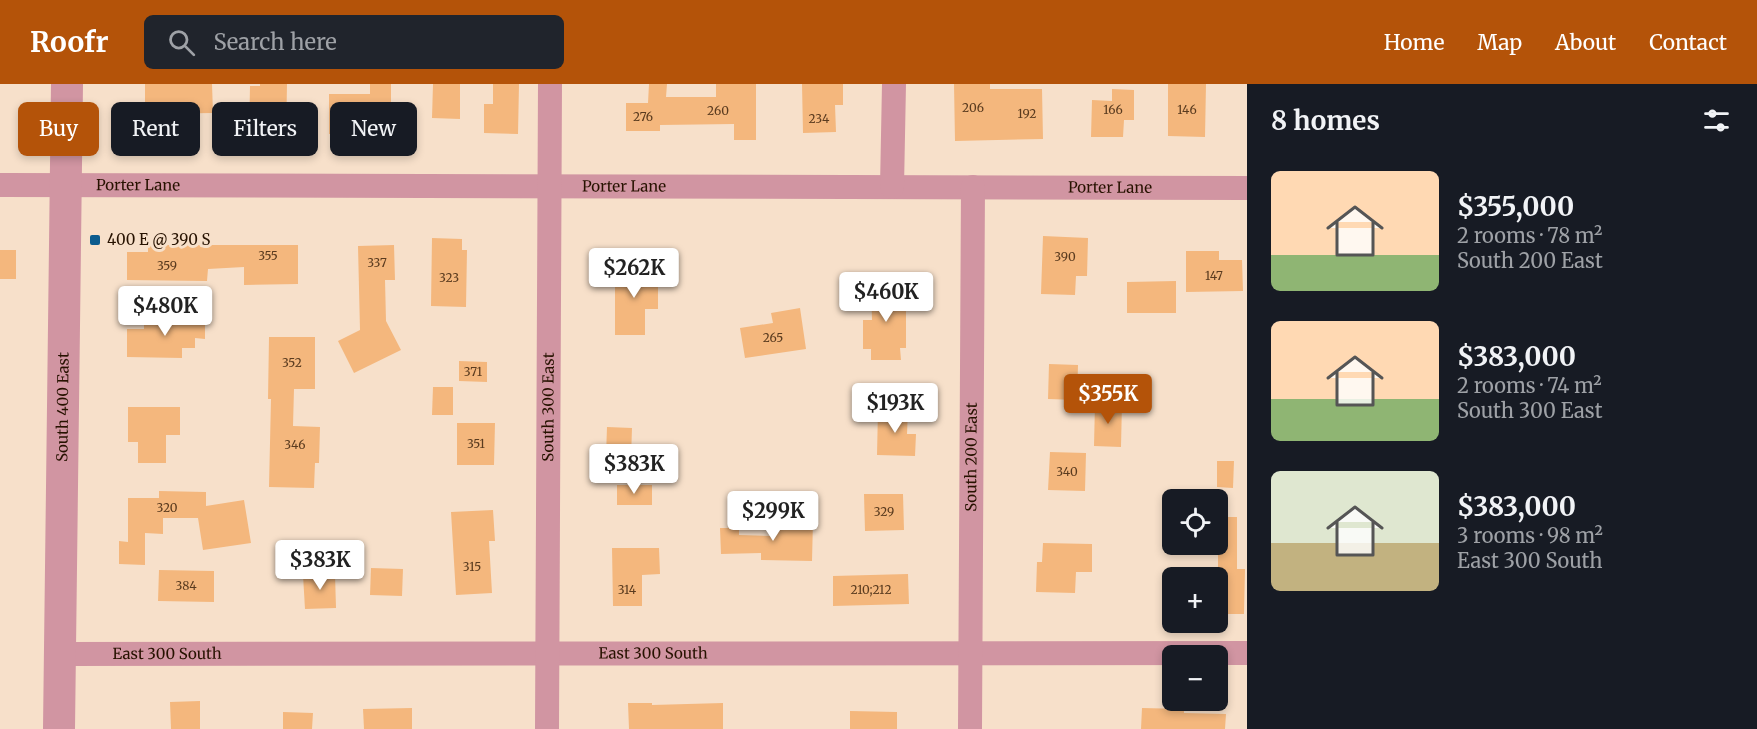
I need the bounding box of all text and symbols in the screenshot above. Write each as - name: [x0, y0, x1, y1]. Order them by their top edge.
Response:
- search box: [144, 15, 564, 69]
- text: Roofr: [30, 24, 108, 60]
- icon: search: [165, 26, 198, 59]
- text: Search here: [213, 28, 337, 56]
- text: Home: [1384, 29, 1444, 56]
- text: Map: [1477, 29, 1522, 56]
- text: About: [1555, 29, 1616, 56]
- text: Contact: [1649, 29, 1727, 56]
- house number: 206: [962, 100, 984, 115]
- chip: Buy: [18, 102, 99, 156]
- chip: Rent: [111, 102, 200, 156]
- chip: Filters: [212, 102, 318, 156]
- chip: New: [330, 102, 417, 156]
- house number: 166: [1103, 102, 1123, 117]
- house number: 146: [1177, 102, 1197, 117]
- house number: 260: [707, 103, 729, 118]
- text: 8 homes: [1271, 104, 1380, 137]
- icon: filters: [1700, 104, 1733, 137]
- house number: 192: [1018, 106, 1036, 121]
- house number: 276: [633, 109, 653, 124]
- house number: 234: [809, 111, 830, 126]
- street label: Porter Lane: [96, 175, 180, 194]
- street label: Porter Lane: [582, 176, 666, 196]
- street label: Porter Lane: [1068, 178, 1152, 197]
- text: $355,000: [1457, 190, 1574, 223]
- icon: home: [1319, 195, 1391, 267]
- text: 2 rooms · 78 m²: [1457, 223, 1602, 248]
- place label: 400 E @ 390 S: [107, 230, 210, 249]
- marker: 400 E @ 390 S: [88, 233, 102, 247]
- house number: 355: [258, 248, 278, 263]
- pin: $262K: [592, 248, 676, 299]
- text: South 200 East: [1457, 248, 1603, 273]
- house number: 390: [1054, 249, 1076, 264]
- house number: 337: [367, 255, 387, 270]
- text: $262K: [603, 255, 665, 280]
- house number: 359: [157, 258, 177, 273]
- house number: 147: [1205, 268, 1223, 283]
- house number: 323: [439, 270, 459, 285]
- pin: $460K: [844, 272, 928, 323]
- text: $460K: [853, 279, 919, 304]
- pin: $480K: [123, 286, 207, 337]
- text: $480K: [132, 293, 198, 318]
- house number: 265: [763, 330, 783, 345]
- text: $383,000: [1457, 340, 1576, 373]
- icon: home: [1319, 345, 1391, 417]
- street label: South 400 East: [52, 352, 73, 462]
- street label: South 300 East: [538, 352, 558, 462]
- house number: 352: [282, 355, 302, 370]
- house number: 371: [464, 364, 483, 379]
- text: 2 rooms · 74 m²: [1457, 373, 1602, 398]
- pin: $355K: [1066, 374, 1150, 425]
- text: $355K: [1078, 381, 1138, 406]
- pin: $193K: [853, 383, 937, 434]
- text: $193K: [866, 390, 924, 415]
- text: South 300 East: [1457, 398, 1602, 423]
- street label: South 200 East: [961, 402, 981, 512]
- house number: 351: [467, 436, 486, 451]
- house number: 346: [284, 437, 306, 452]
- pin: $383K: [592, 444, 676, 495]
- text: $383K: [603, 451, 665, 476]
- house number: 340: [1056, 464, 1078, 479]
- map controls: [1162, 489, 1228, 711]
- button: locate: [1162, 489, 1228, 555]
- text: $383,000: [1457, 490, 1576, 523]
- pin: $299K: [731, 491, 815, 542]
- icon: home: [1319, 495, 1391, 567]
- text: $299K: [741, 498, 805, 523]
- house number: 320: [156, 500, 178, 515]
- house number: 329: [874, 504, 894, 519]
- text: 3 rooms · 98 m²: [1457, 523, 1603, 548]
- pin: $383K: [278, 540, 362, 591]
- text: $383K: [289, 547, 351, 572]
- text: East 300 South: [1457, 548, 1602, 573]
- house number: 315: [463, 559, 481, 574]
- button: +: [1162, 567, 1228, 633]
- house number: 384: [175, 578, 197, 593]
- house number: 314: [618, 582, 637, 597]
- house number: 210;212: [850, 582, 892, 597]
- street label: East 300 South: [598, 643, 708, 663]
- street label: East 300 South: [112, 644, 222, 663]
- button: −: [1162, 645, 1228, 711]

